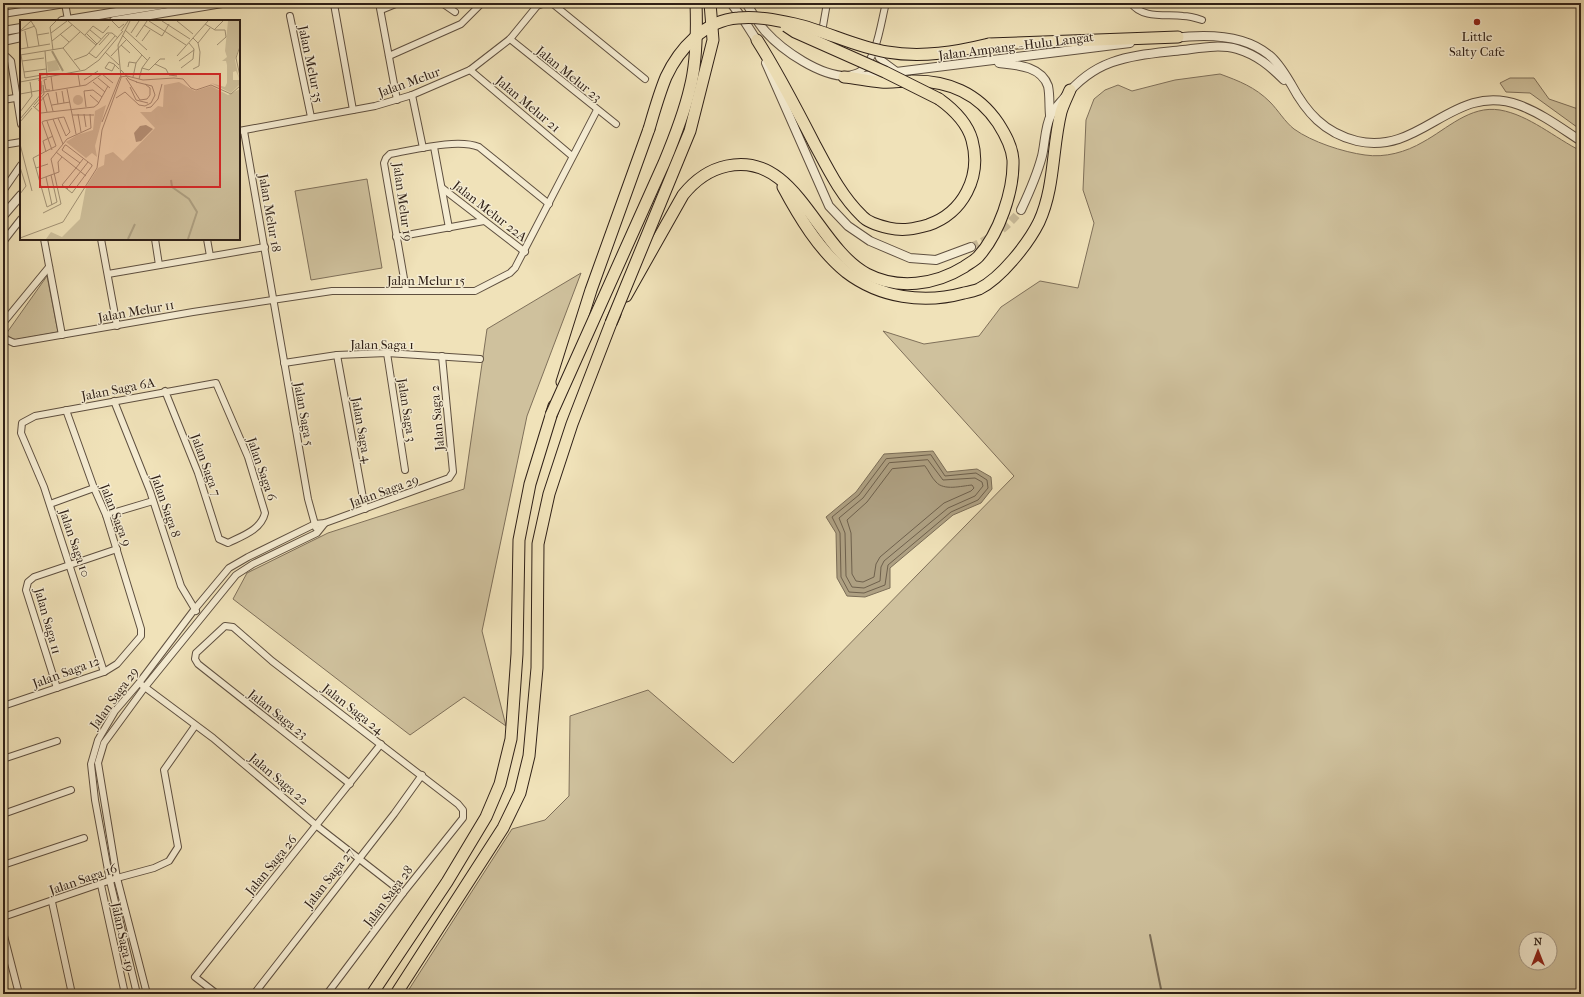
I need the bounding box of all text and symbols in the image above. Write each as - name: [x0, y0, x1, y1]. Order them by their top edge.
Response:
- marker: Little Salty Cafe: [1472, 17, 1482, 27]
- inset map: [20, 20, 240, 240]
- street label: Jalan Melur 35: [295, 23, 327, 104]
- street label: Jalan Ampang - Hulu Langat: [936, 29, 1095, 63]
- place label: Little Salty Cafe: [1449, 29, 1506, 59]
- street label: Jalan Melur 23: [532, 42, 605, 105]
- street label: Jalan Melur: [375, 64, 443, 101]
- street label: Jalan Melur 21: [492, 72, 563, 135]
- street label: Jalan Melur 19: [390, 161, 416, 242]
- street label: Jalan Melur 18: [256, 172, 284, 253]
- street label: Jalan Melur 22A: [449, 177, 530, 245]
- street label: Jalan Melur 15: [386, 273, 465, 288]
- street label: Jalan Melur 11: [96, 297, 175, 325]
- street label: Jalan Saga 1: [349, 337, 414, 352]
- street label: Jalan Saga 6A: [79, 374, 157, 404]
- street label: Jalan Saga 3: [394, 376, 419, 443]
- street label: Jalan Saga 5: [291, 380, 317, 448]
- street label: Jalan Saga 2: [427, 384, 447, 452]
- street label: Jalan Saga 4: [349, 395, 375, 464]
- street label: Jalan Saga 7: [187, 431, 224, 498]
- street label: Jalan Saga 6: [244, 434, 280, 504]
- street label: Jalan Saga 29: [346, 471, 421, 511]
- street label: Jalan Saga 8: [148, 472, 184, 539]
- street label: Jalan Saga 9: [97, 481, 135, 549]
- street label: Jalan Saga 10: [56, 506, 94, 579]
- street label: Jalan Saga 11: [31, 585, 65, 656]
- street label: Jalan Saga 12: [29, 653, 102, 691]
- street label: Jalan Saga 29: [86, 664, 141, 733]
- street label: Jalan Saga 24: [319, 680, 387, 738]
- street label: Jalan Saga 23: [245, 686, 311, 742]
- street label: Jalan Saga 22: [246, 749, 312, 808]
- street label: Jalan Saga 26: [242, 831, 300, 899]
- street label: Jalan Saga 27: [300, 845, 357, 912]
- street label: Jalan Saga 16: [46, 860, 120, 898]
- street label: Jalan Saga 28: [360, 863, 416, 930]
- street label: Jalan Saga 19: [108, 900, 138, 973]
- north arrow: [1518, 931, 1558, 971]
- text: N: [1534, 935, 1543, 948]

